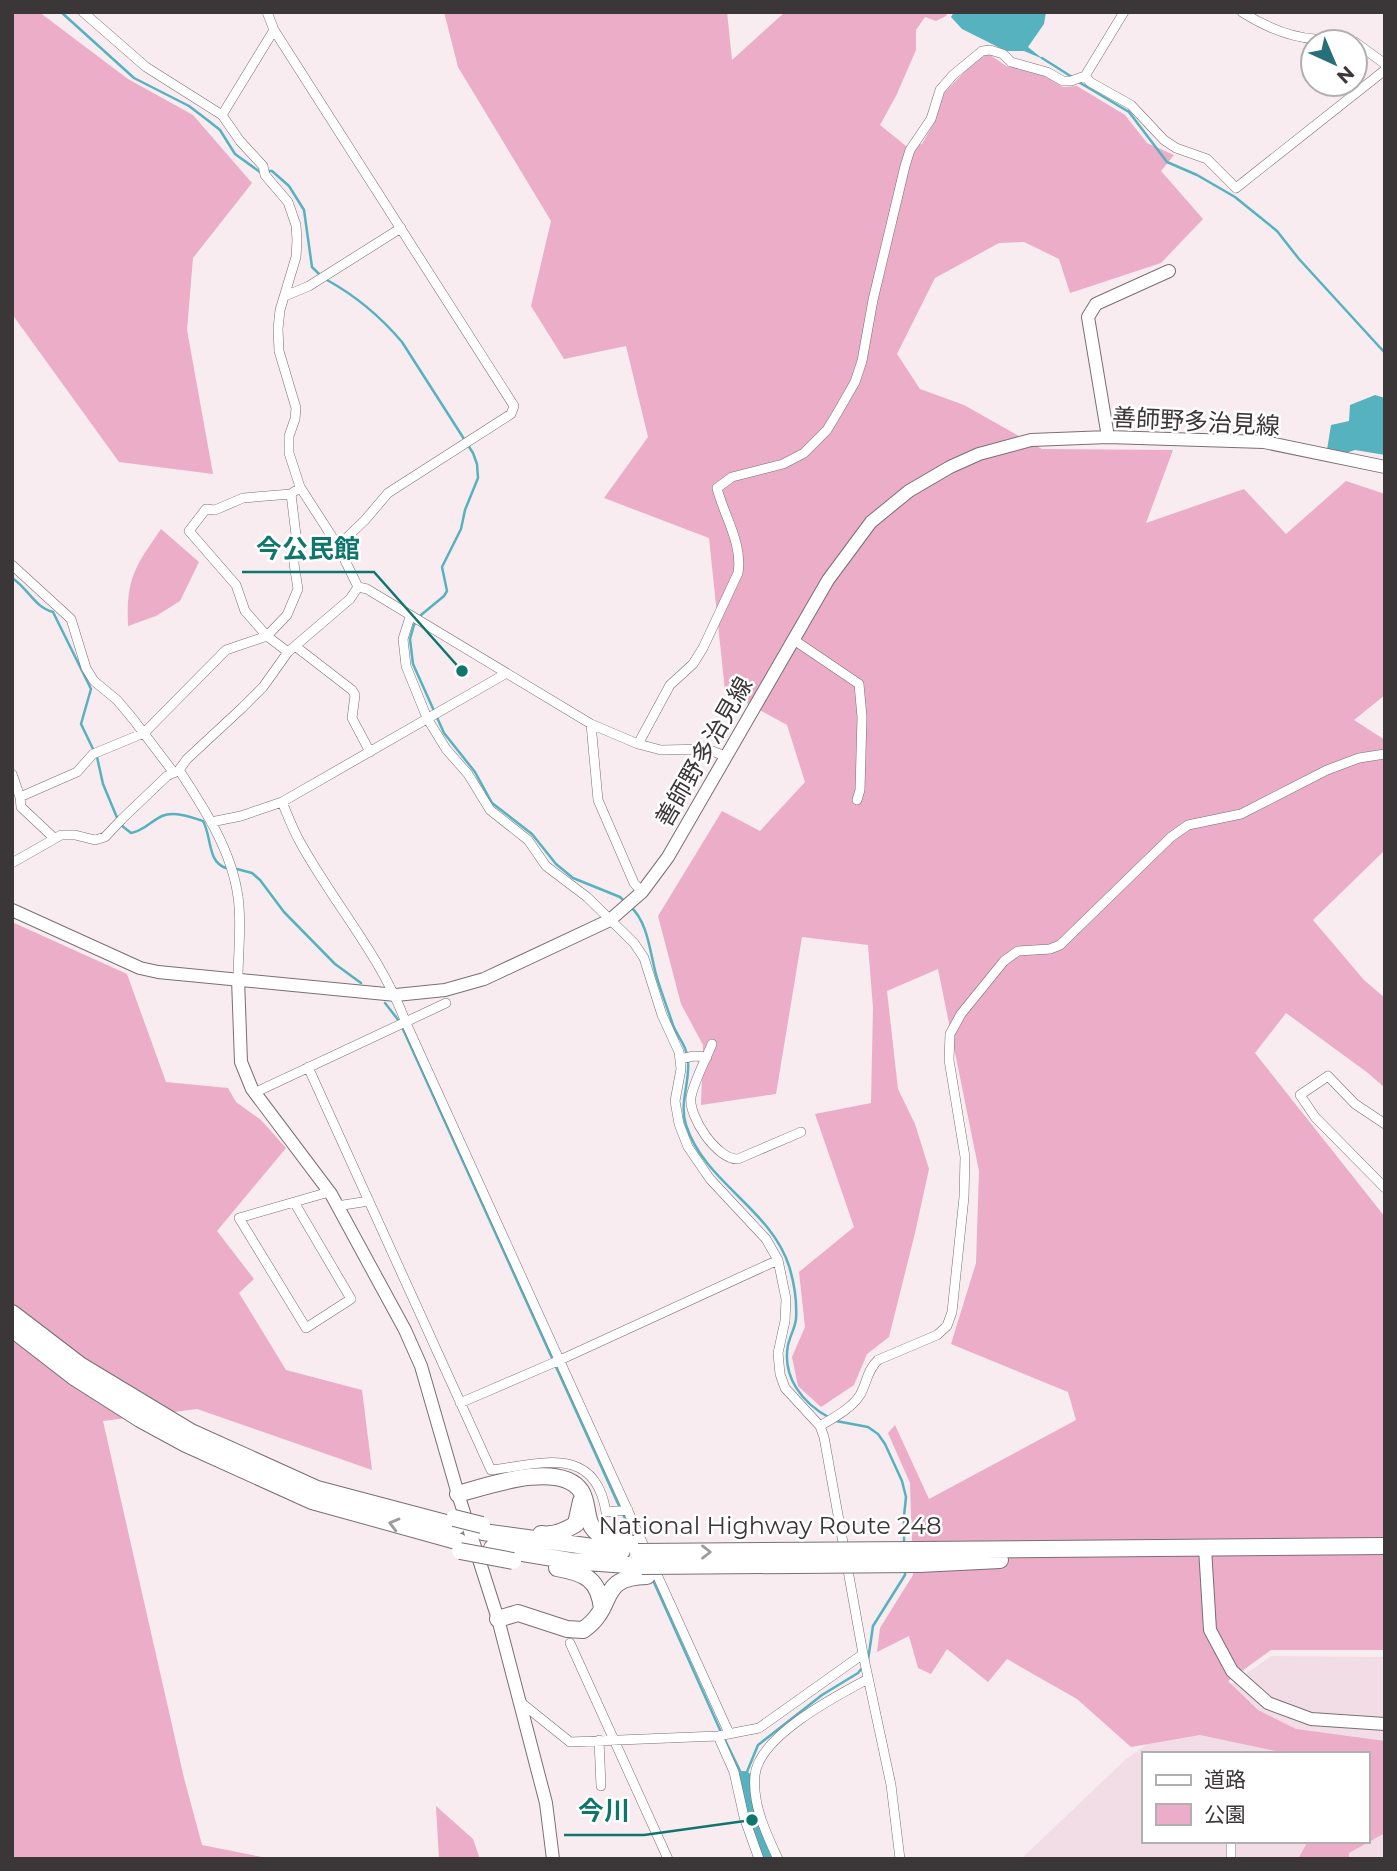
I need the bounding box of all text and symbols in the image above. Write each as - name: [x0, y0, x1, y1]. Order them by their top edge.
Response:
- north arrow: [1299, 28, 1369, 98]
- text: N: [1332, 61, 1359, 88]
- street label: 善師野多治見線: [1111, 403, 1281, 440]
- callout: 今公民館: [242, 525, 374, 572]
- text: 今公民館: [256, 533, 360, 565]
- street label: 善師野多治見線: [649, 672, 758, 832]
- street label: National Highway Route 248: [598, 1511, 942, 1540]
- one-way arrow: [388, 1518, 400, 1532]
- one-way arrow: [701, 1544, 712, 1560]
- legend: [1142, 1752, 1369, 1843]
- text: 道路: [1204, 1767, 1246, 1792]
- callout: 今川: [564, 1788, 644, 1835]
- text: 今川: [578, 1795, 630, 1827]
- text: 公園: [1204, 1802, 1246, 1827]

